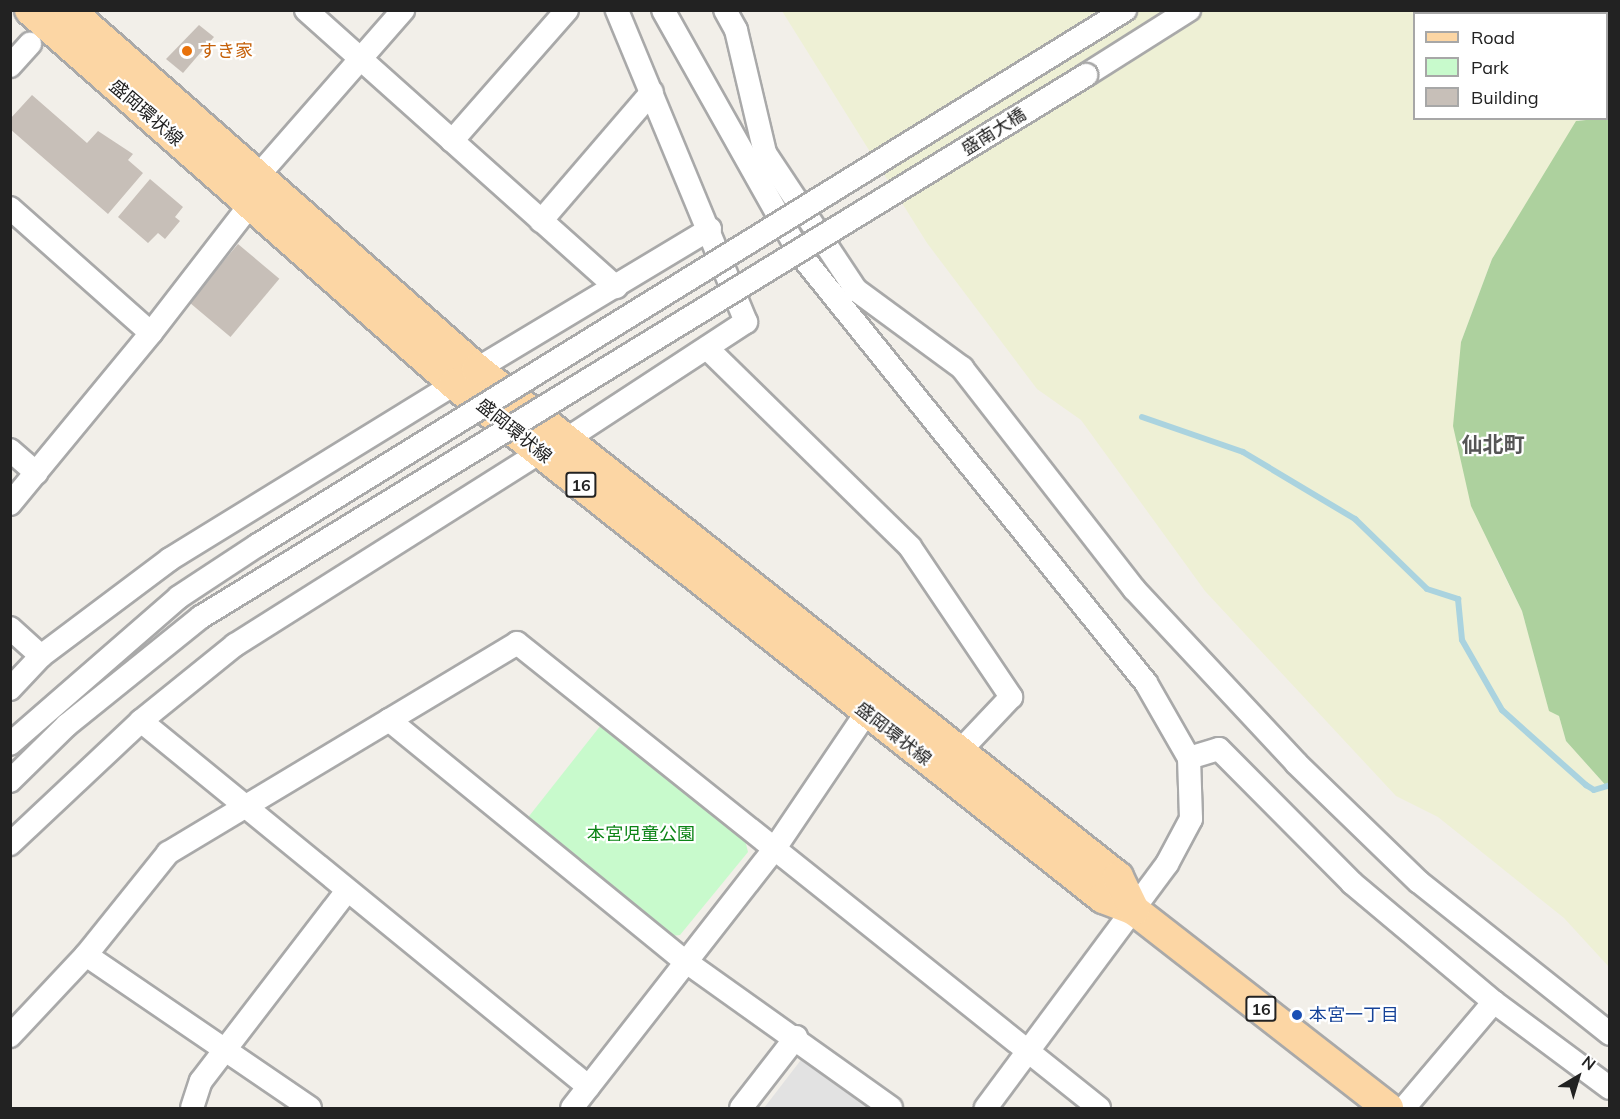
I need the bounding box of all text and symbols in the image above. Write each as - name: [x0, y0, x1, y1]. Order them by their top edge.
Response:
- legend: [1413, 12, 1608, 120]
- text: Road: [1471, 26, 1515, 49]
- place label: すき家: [199, 40, 253, 62]
- marker: すき家: [180, 44, 194, 58]
- text: Park: [1471, 56, 1509, 79]
- street label: 盛岡環状線: [105, 75, 187, 151]
- text: Building: [1471, 86, 1539, 109]
- street label: 盛南大橋: [958, 104, 1030, 160]
- street label: 盛岡環状線: [472, 394, 556, 468]
- district label: 仙北町: [1462, 431, 1524, 457]
- road number: 16: [564, 472, 598, 498]
- street label: 盛岡環状線: [851, 698, 935, 770]
- park label: 本宮児童公園: [587, 823, 695, 845]
- road number: 16: [1244, 996, 1278, 1022]
- place label: 本宮一丁目: [1309, 1004, 1399, 1026]
- marker: 本宮一丁目: [1290, 1008, 1304, 1022]
- north arrow: [1548, 1047, 1608, 1107]
- text: N: [1578, 1051, 1600, 1074]

